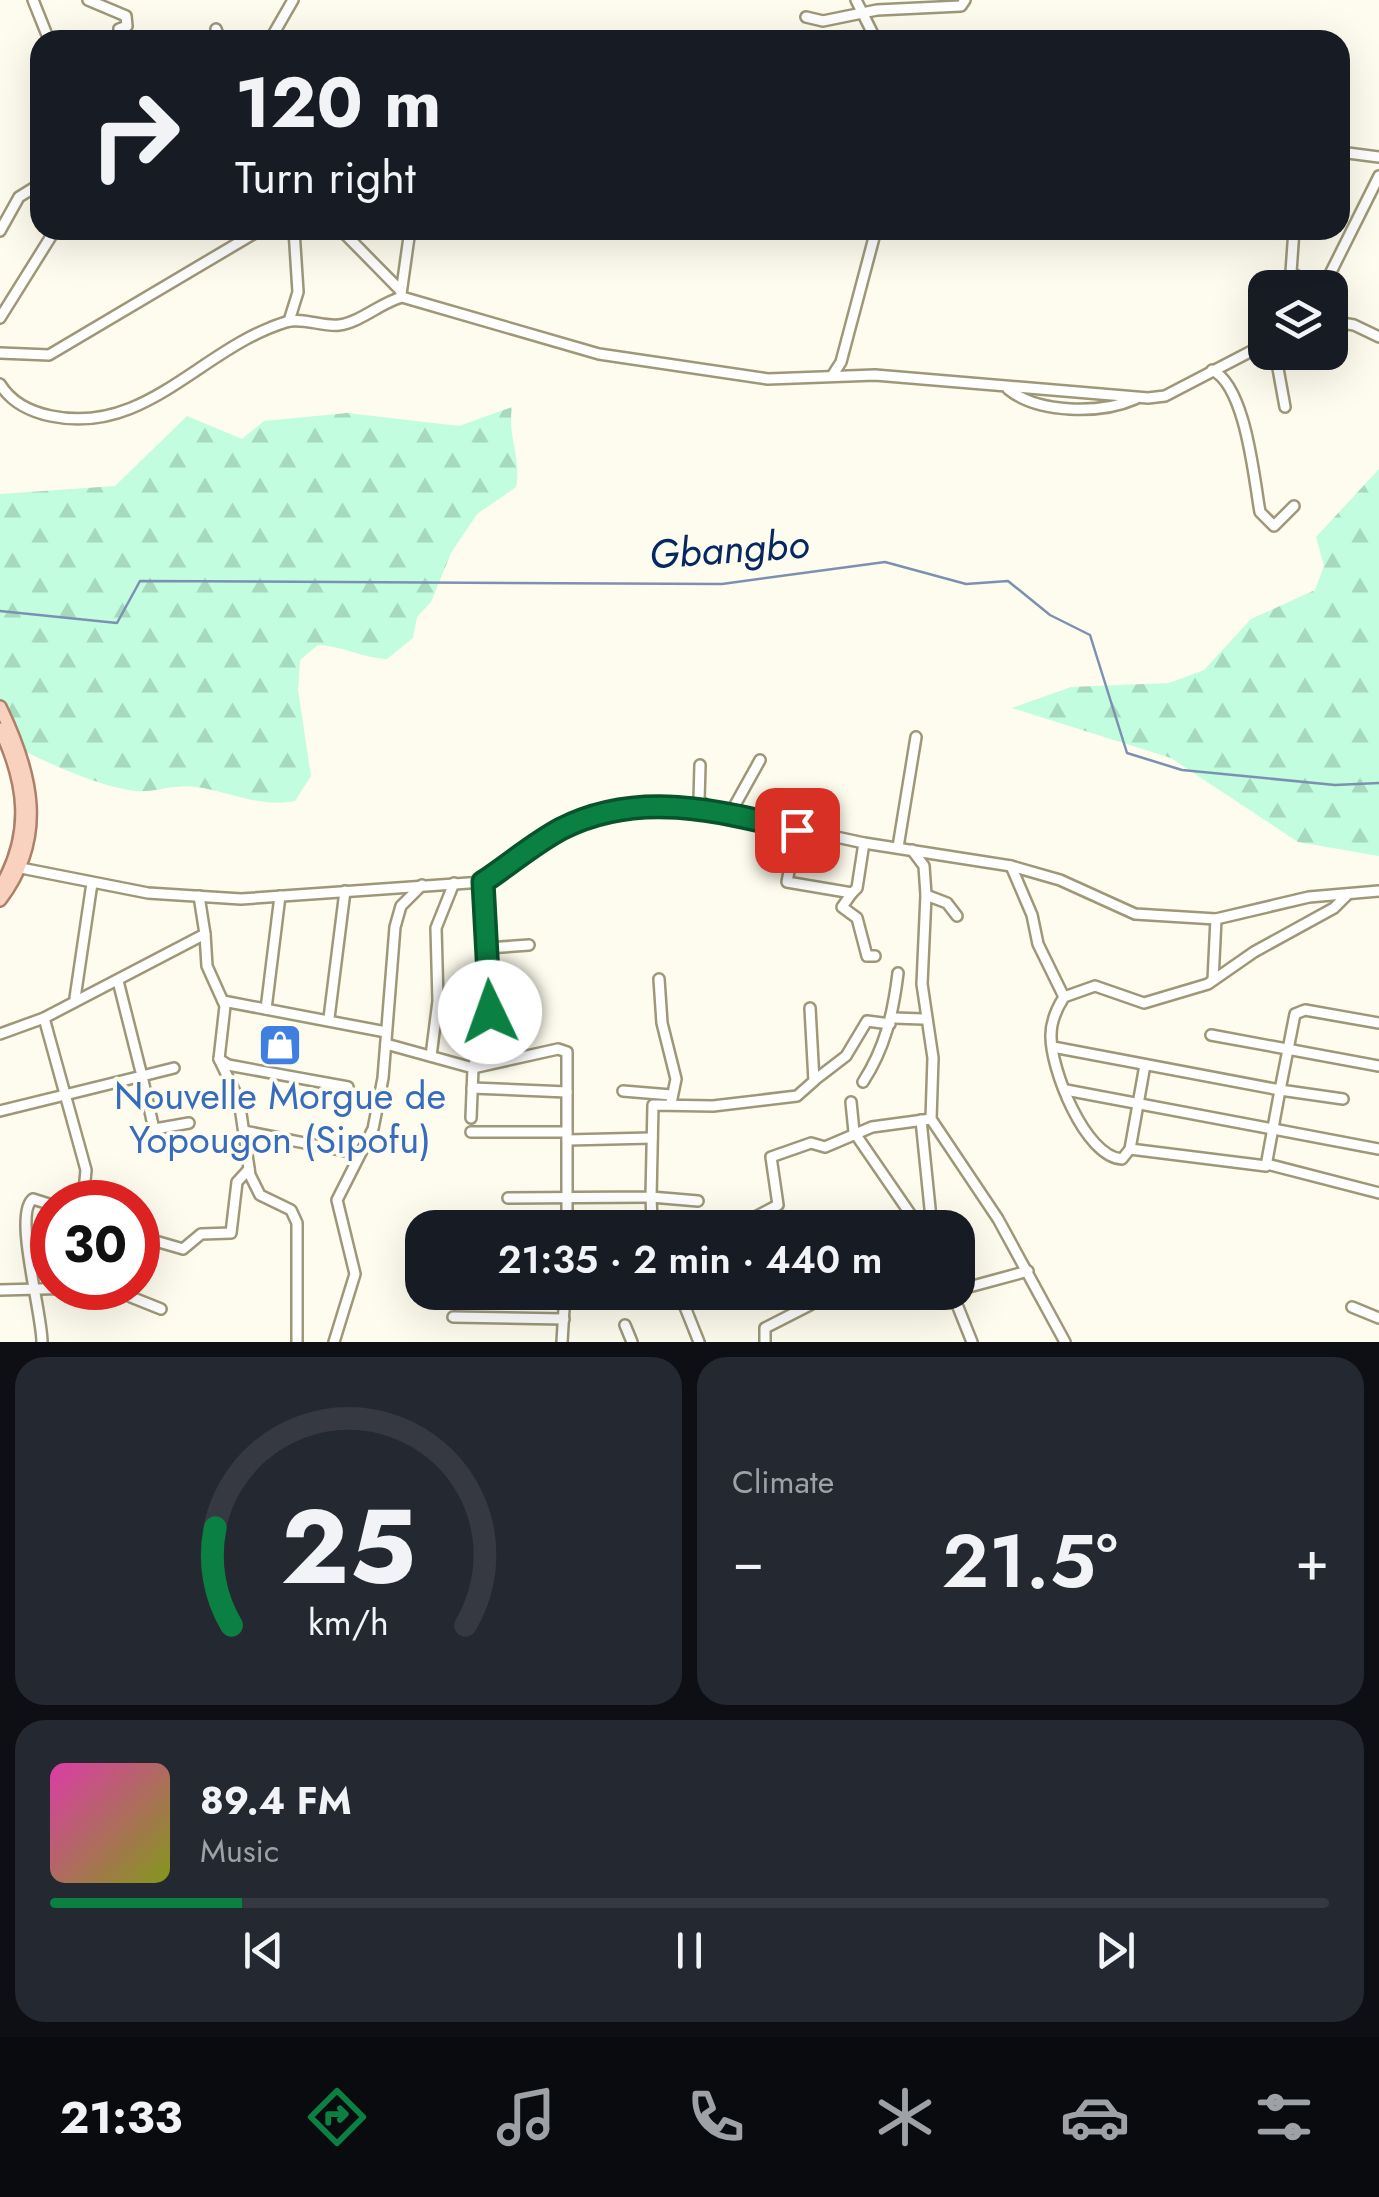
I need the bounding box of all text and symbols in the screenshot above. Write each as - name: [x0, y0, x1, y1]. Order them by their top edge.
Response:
- text: 120 m: [235, 52, 441, 153]
- icon: right: [70, 70, 200, 200]
- text: Turn right: [235, 145, 416, 210]
- map controls: [1248, 270, 1348, 370]
- button: layers: [1248, 270, 1348, 370]
- water label: Gbangbo: [647, 514, 811, 584]
- pin: [755, 788, 840, 873]
- icon: arrive: [770, 803, 825, 858]
- position arrow: [438, 960, 542, 1064]
- shop icon: Nouvelle Morgue de Yopougon (Sipofu): [257, 1022, 303, 1068]
- place label: Nouvelle Morgue de Yopougon (Sipofu): [114, 1068, 446, 1167]
- speed limit sign: 30: [30, 1180, 160, 1310]
- text: 21:35 · 2 min · 440 m: [498, 1232, 882, 1287]
- text: Climate: [732, 1459, 834, 1505]
- text: 25: [281, 1472, 416, 1622]
- text: 21.5°: [942, 1507, 1118, 1615]
- text: −: [732, 1521, 764, 1601]
- text: +: [1295, 1521, 1329, 1601]
- text: km/h: [308, 1597, 389, 1648]
- text: 89.4 FM: [200, 1773, 352, 1828]
- text: Music: [200, 1828, 279, 1874]
- icon: previous: [236, 1923, 291, 1978]
- icon: pause: [662, 1923, 717, 1978]
- icon: next: [1088, 1923, 1143, 1978]
- icon: directions: [302, 2082, 372, 2152]
- icon: music: [491, 2082, 561, 2152]
- icon: phone: [681, 2082, 751, 2152]
- icon: climate: [870, 2082, 940, 2152]
- icon: car: [1060, 2082, 1130, 2152]
- icon: filters: [1249, 2082, 1319, 2152]
- text: 21:33: [60, 2085, 183, 2150]

